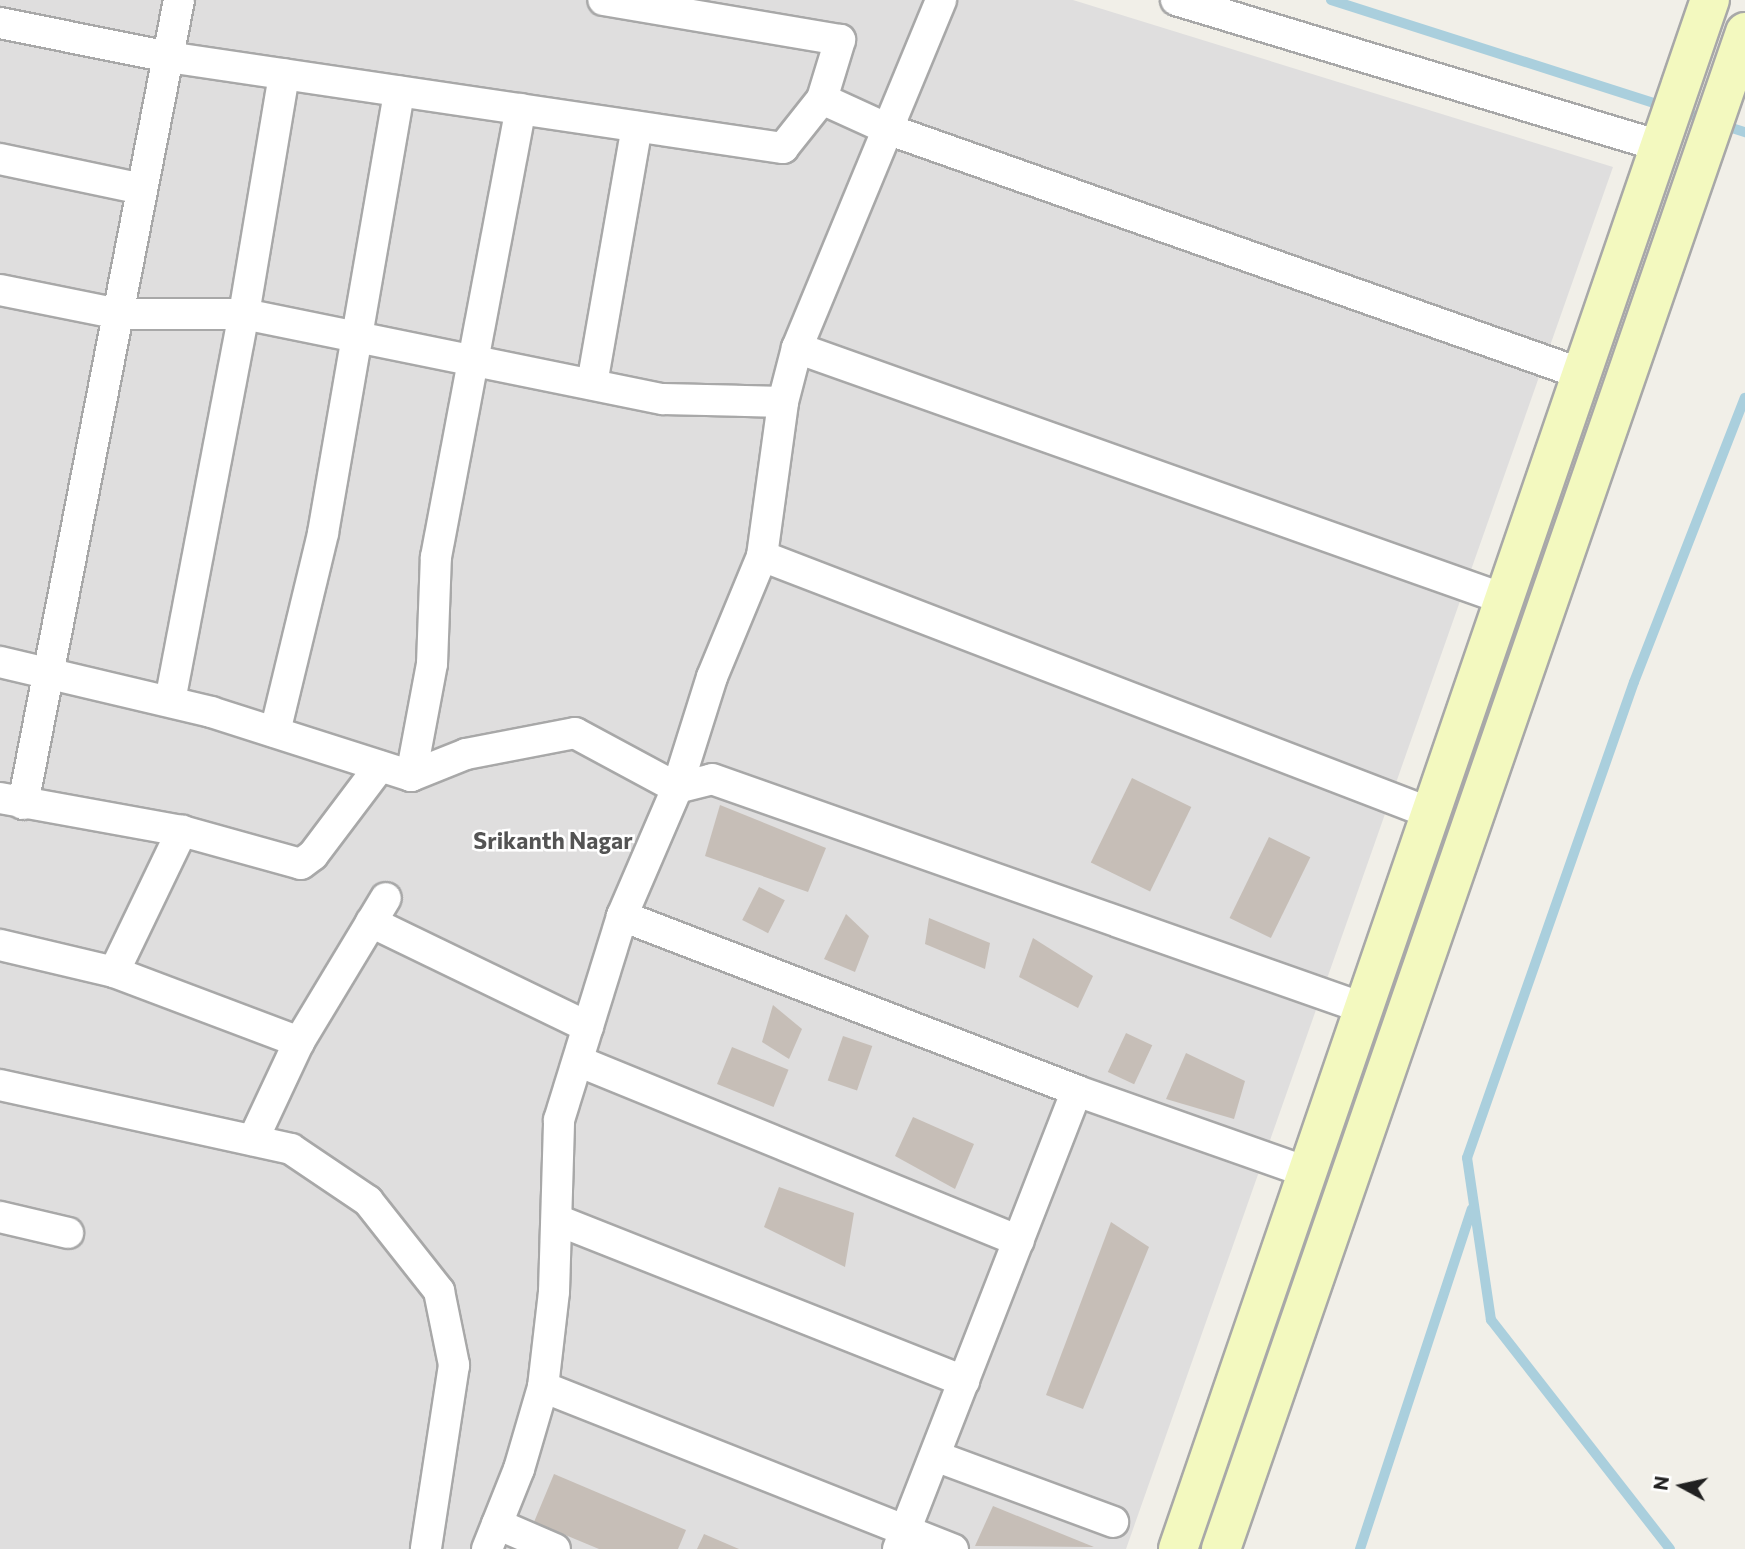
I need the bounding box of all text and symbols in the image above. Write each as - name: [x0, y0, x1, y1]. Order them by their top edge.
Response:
- district label: Srikanth Nagar: [473, 826, 633, 854]
- north arrow: [1647, 1451, 1717, 1521]
- text: N: [1648, 1474, 1673, 1492]

